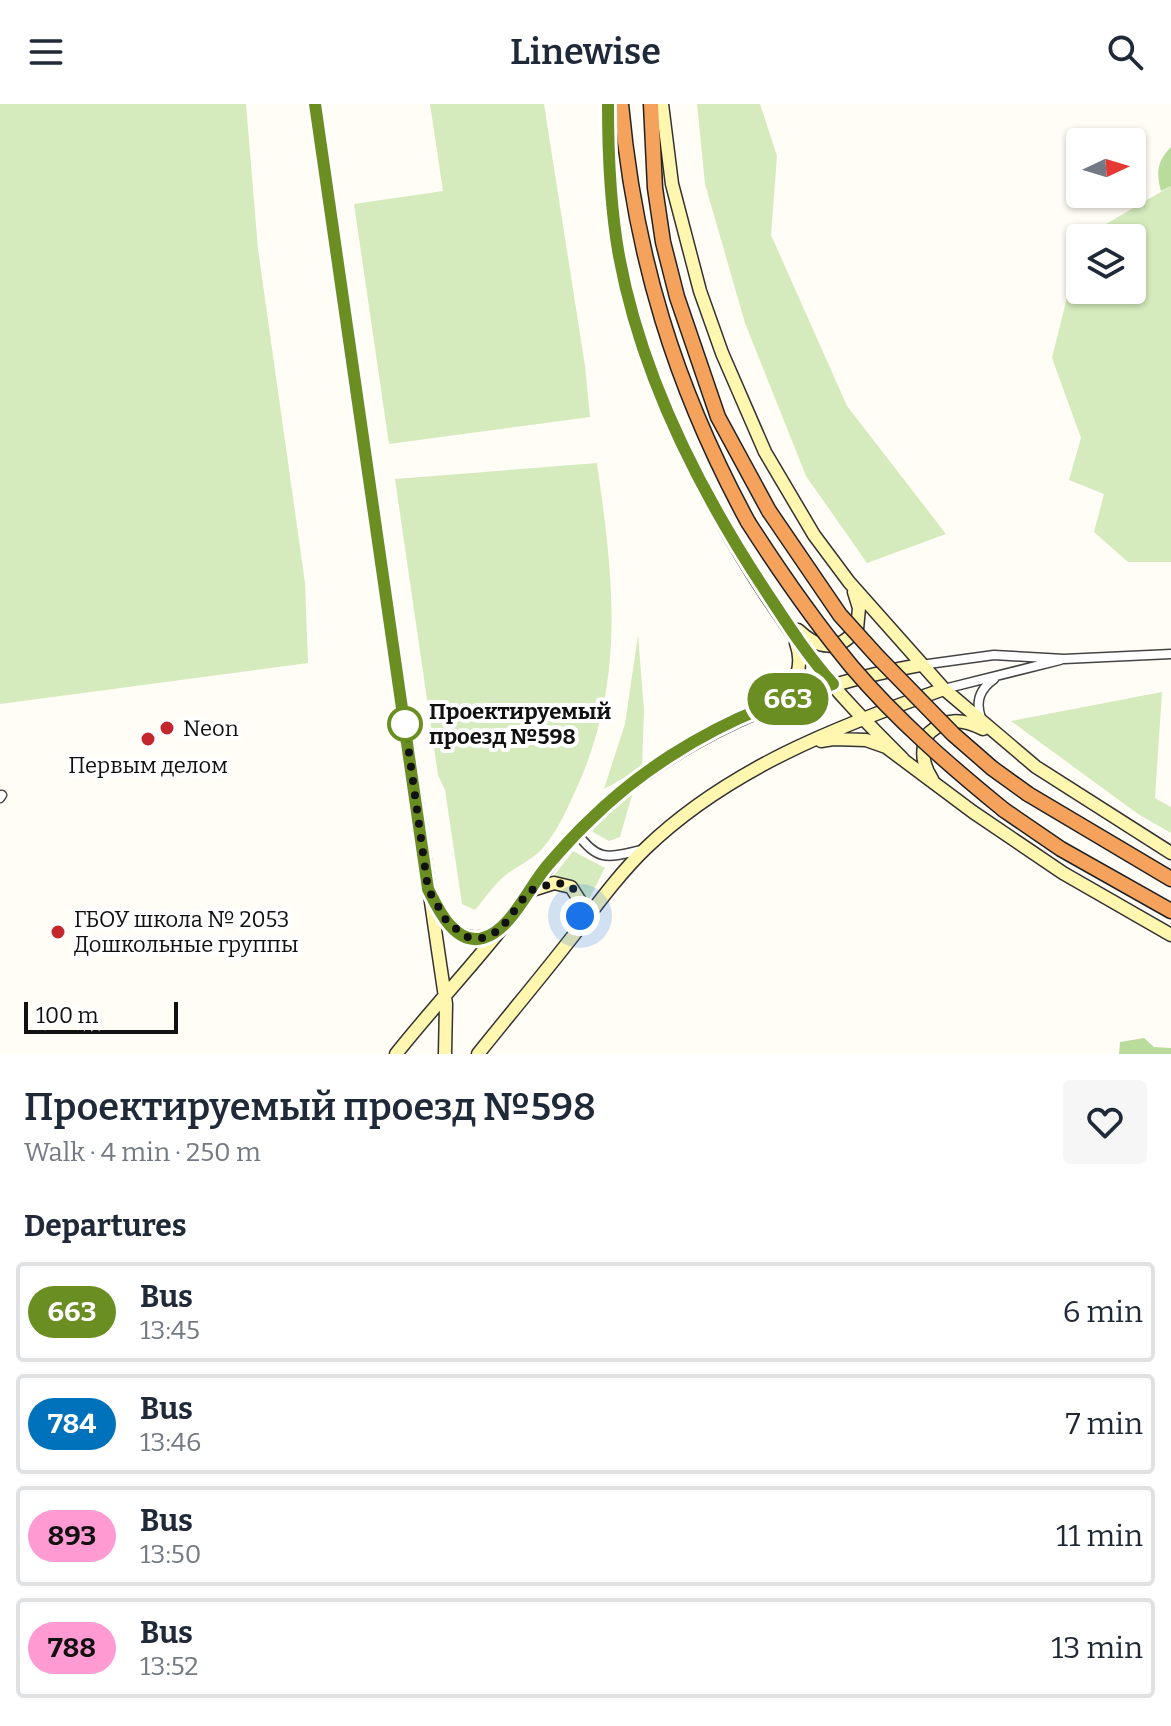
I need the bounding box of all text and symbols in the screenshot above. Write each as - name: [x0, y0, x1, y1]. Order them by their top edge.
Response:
- icon: menu: [24, 30, 68, 74]
- text: Linewise: [510, 30, 661, 74]
- icon: search: [1103, 30, 1147, 74]
- north arrow: [1066, 128, 1146, 208]
- map controls: [1066, 128, 1146, 304]
- button: layers: [1066, 224, 1146, 304]
- line badge: 663: [742, 673, 834, 725]
- text: 663: [763, 682, 813, 715]
- place label: Проектируемый проезд №598: [429, 698, 611, 750]
- marker: Проектируемый проезд №598: [388, 707, 422, 741]
- place label: Neon: [183, 715, 239, 742]
- marker: Neon: [158, 719, 176, 737]
- marker: Первым делом: [139, 730, 157, 748]
- place label: Первым делом: [68, 752, 228, 779]
- your location: [560, 896, 600, 936]
- place label: ГБОУ школа № 2053 Дошкольные группы: [74, 906, 299, 958]
- marker: ГБОУ школа № 2053 Дошкольные группы: [49, 923, 67, 941]
- scale bar: [24, 998, 178, 1034]
- text: 100 m: [36, 1002, 99, 1029]
- button: heart: [1063, 1080, 1147, 1164]
- text: Проектируемый проезд №598: [24, 1084, 596, 1130]
- text: Walk · 4 min · 250 m: [24, 1137, 261, 1168]
- text: Departures: [24, 1208, 187, 1244]
- text: Bus: [140, 1279, 193, 1315]
- text: 6 min: [1063, 1294, 1143, 1330]
- text: 663: [47, 1295, 97, 1328]
- text: 13:45: [140, 1315, 200, 1346]
- text: Bus: [140, 1391, 193, 1427]
- text: 7 min: [1065, 1406, 1143, 1442]
- text: 784: [48, 1407, 96, 1440]
- text: 13:46: [140, 1427, 201, 1458]
- text: Bus: [140, 1503, 193, 1539]
- text: 11 min: [1056, 1518, 1143, 1554]
- text: 893: [48, 1519, 96, 1552]
- text: 13:50: [140, 1539, 201, 1570]
- text: Bus: [140, 1615, 193, 1651]
- text: 13 min: [1051, 1630, 1143, 1666]
- text: 788: [48, 1631, 96, 1664]
- text: 13:52: [140, 1651, 198, 1682]

